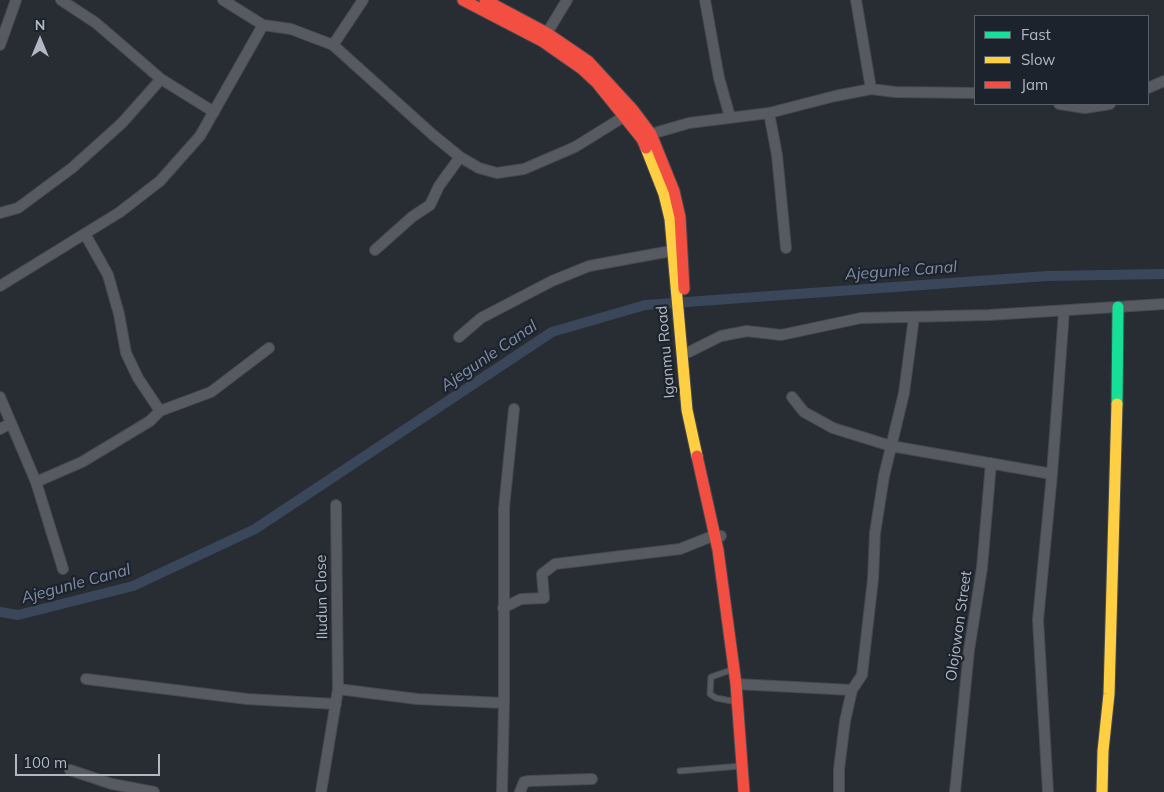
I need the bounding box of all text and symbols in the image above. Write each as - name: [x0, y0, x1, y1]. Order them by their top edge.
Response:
- north arrow: [15, 15, 65, 65]
- legend: [974, 15, 1149, 105]
- text: N: [35, 16, 45, 34]
- text: Fast: [1021, 25, 1051, 44]
- text: Slow: [1021, 50, 1055, 69]
- text: Jam: [1021, 75, 1048, 94]
- water label: Ajegunle Canal: [844, 258, 958, 284]
- street label: Iganmu Road: [653, 305, 679, 399]
- water label: Ajegunle Canal: [437, 317, 541, 395]
- street label: Iludun Close: [312, 555, 332, 639]
- water label: Ajegunle Canal: [19, 560, 133, 608]
- street label: Olojowon Street: [942, 570, 976, 682]
- scale bar: [18, 744, 162, 776]
- text: 100 m: [23, 753, 67, 772]

